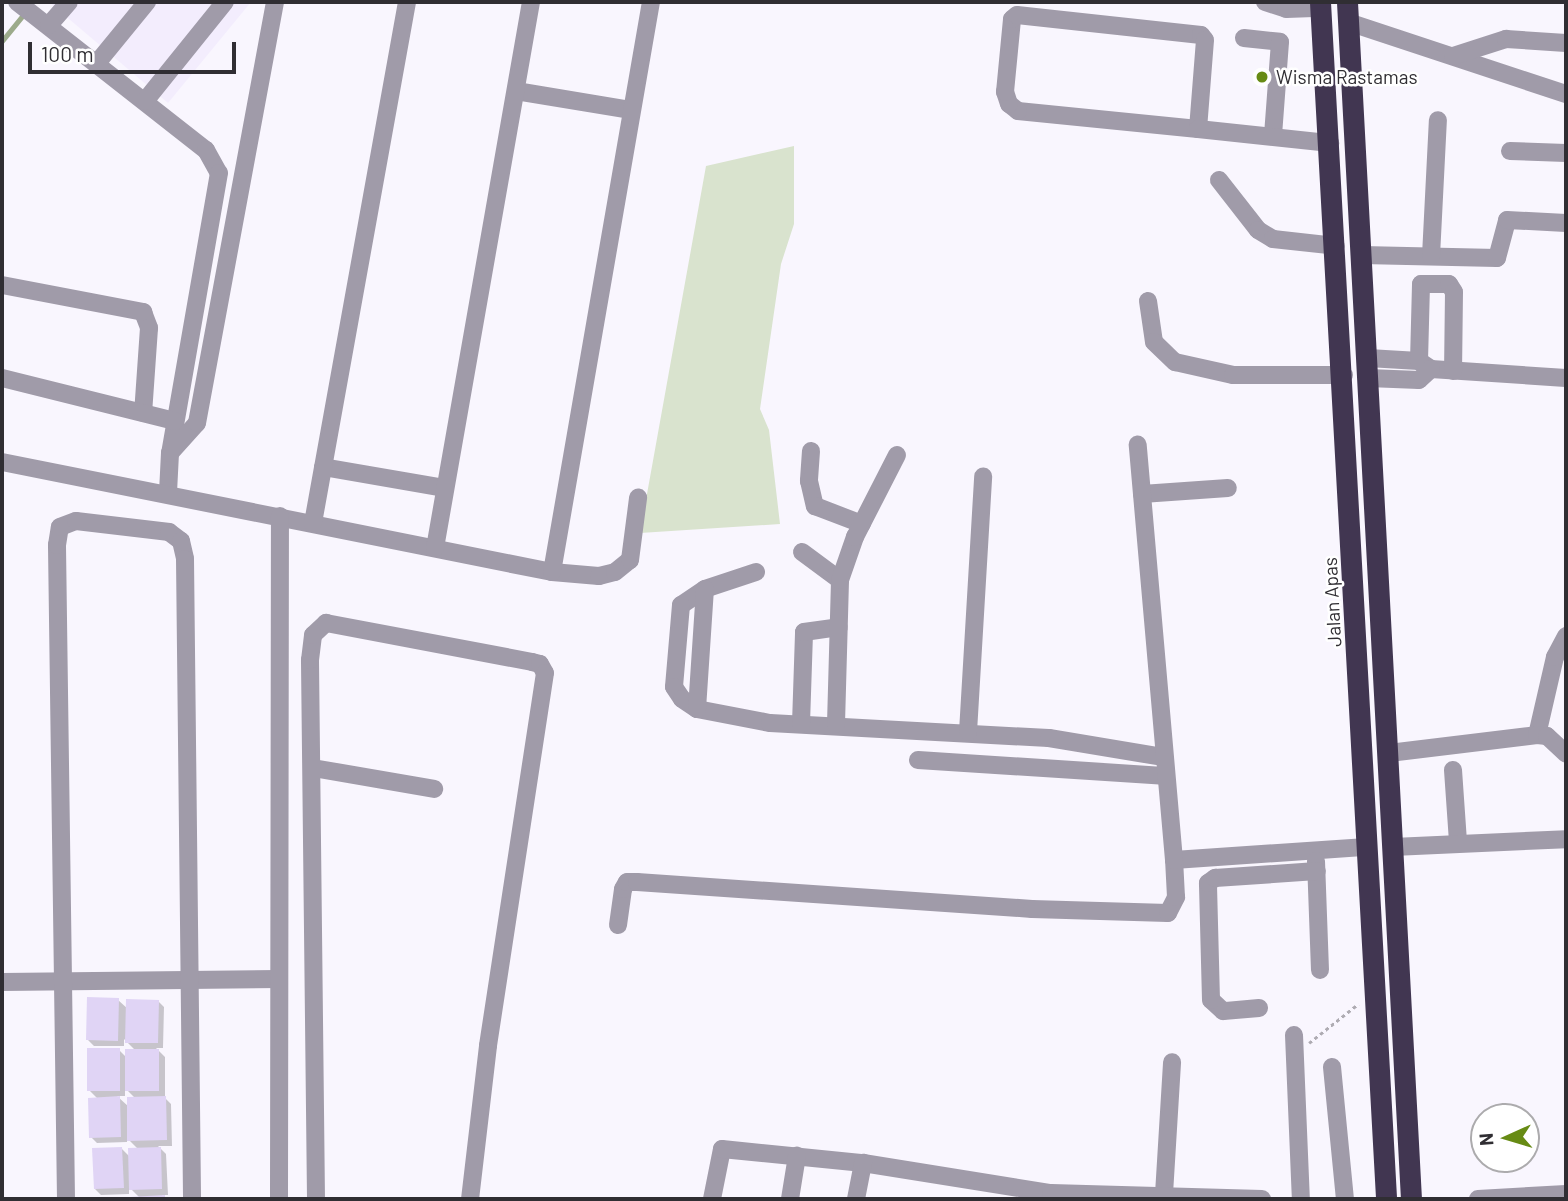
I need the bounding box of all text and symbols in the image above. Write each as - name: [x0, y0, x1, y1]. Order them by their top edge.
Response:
- scale bar: [32, 28, 240, 72]
- text: 100 m: [41, 41, 94, 66]
- place label: Wisma Rastamas: [1276, 66, 1418, 88]
- marker: Wisma Rastamas: [1254, 69, 1270, 85]
- street label: Jalan Apas: [1318, 557, 1346, 647]
- north arrow: [1470, 1103, 1540, 1173]
- text: N: [1474, 1132, 1497, 1146]

